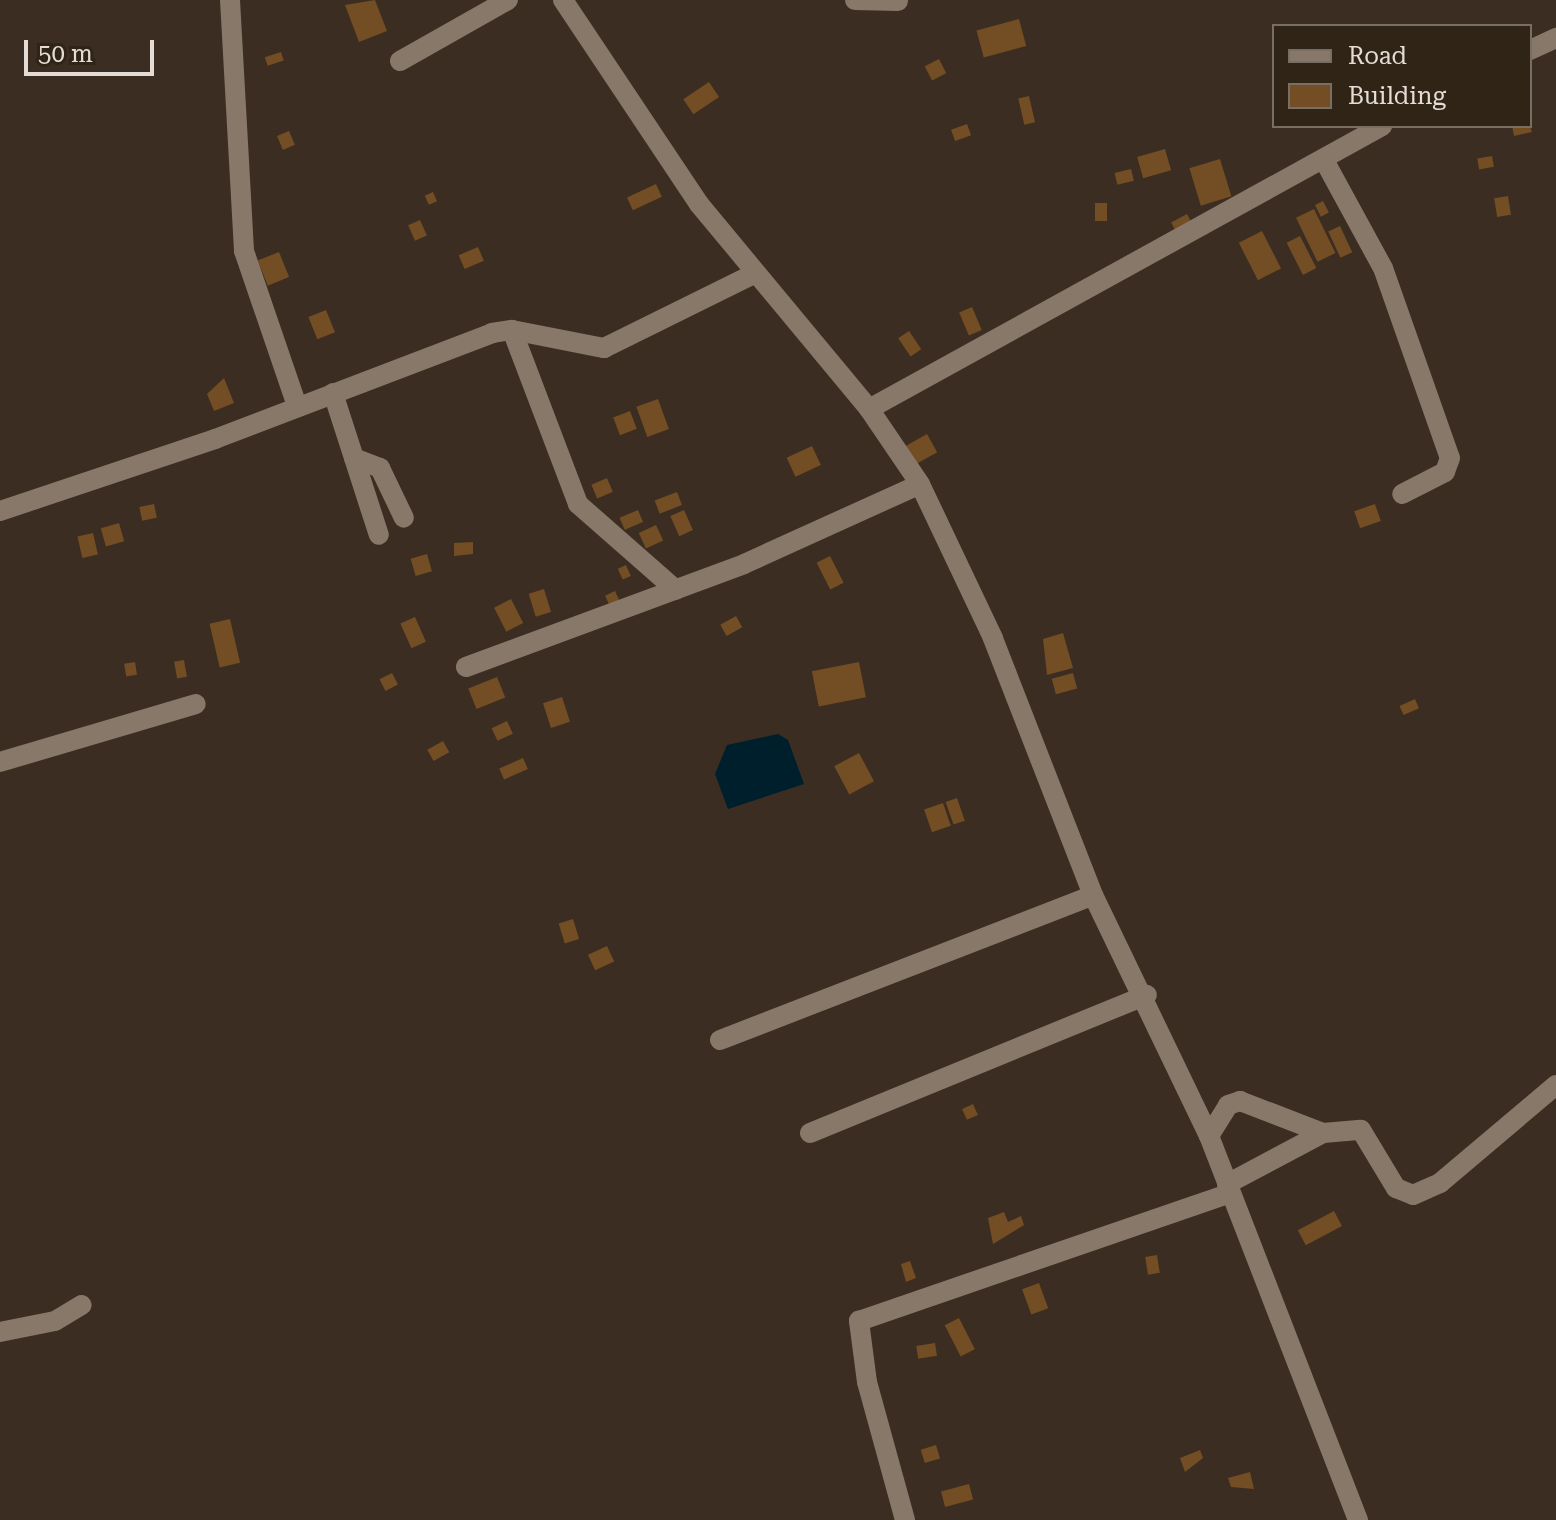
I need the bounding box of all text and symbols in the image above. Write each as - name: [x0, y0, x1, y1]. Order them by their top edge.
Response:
- scale bar: [28, 24, 158, 74]
- legend: [1272, 24, 1532, 128]
- text: 50 m: [38, 40, 93, 68]
- text: Road: [1348, 42, 1407, 70]
- text: Building: [1348, 82, 1446, 110]

